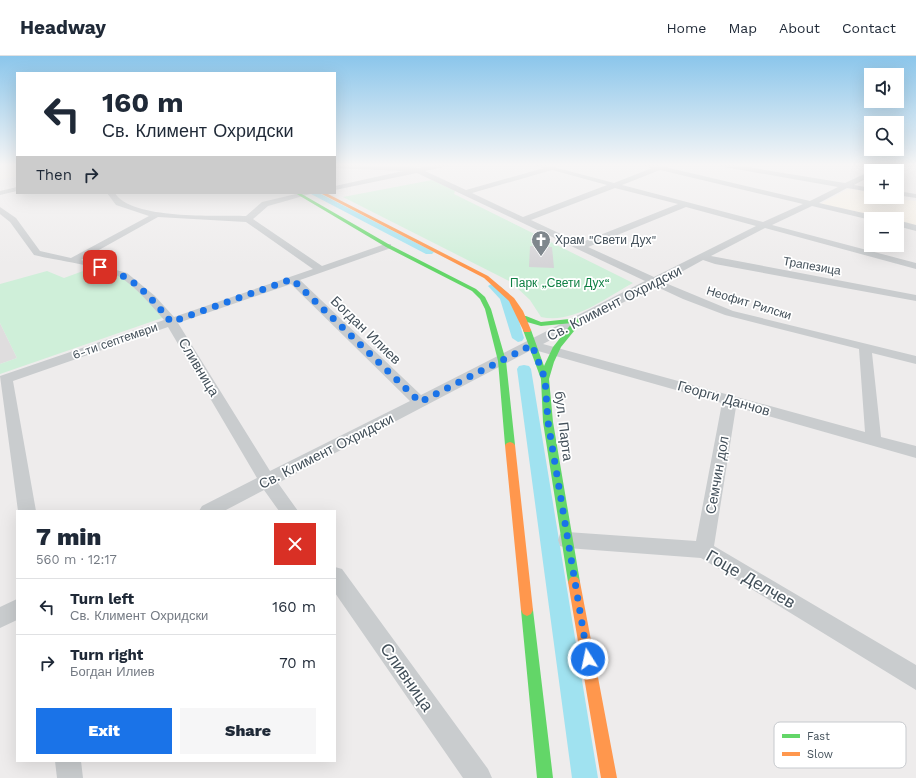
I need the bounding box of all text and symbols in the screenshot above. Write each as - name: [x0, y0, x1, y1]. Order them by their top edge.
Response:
- text: Headway: [20, 16, 106, 39]
- text: Home: [666, 20, 706, 36]
- text: Map: [728, 20, 757, 36]
- text: About: [779, 20, 820, 36]
- text: Contact: [842, 20, 896, 36]
- map controls: [864, 68, 904, 252]
- button: sound: [864, 68, 904, 108]
- text: 160 m: [102, 86, 184, 119]
- icon: left: [36, 88, 88, 140]
- button: search: [864, 116, 904, 156]
- text: Св. Климент Охридски: [102, 120, 294, 141]
- icon: right: [80, 164, 102, 186]
- button: +: [864, 164, 904, 204]
- text: Then: [36, 166, 72, 184]
- button: −: [864, 212, 904, 252]
- church icon: Храм "Свети Дух": [530, 229, 552, 257]
- place label: Храм "Свети Дух": [555, 233, 656, 247]
- pin: [83, 250, 117, 284]
- street label: Трапезица: [782, 254, 842, 278]
- icon: arrive: [89, 256, 111, 278]
- street label: Св. Климент Охридски: [544, 262, 684, 344]
- park label: Парк „Свети Дух“: [510, 276, 610, 290]
- street label: Неофит Рилски: [705, 283, 793, 323]
- street label: Богдан Илиев: [328, 293, 404, 367]
- street label: 6-ти септември: [71, 320, 159, 362]
- street label: Сливница: [175, 335, 223, 399]
- street label: Георги Данчов: [676, 377, 772, 419]
- street label: бул. Парта: [552, 390, 576, 462]
- street label: Св. Климент Охридски: [256, 410, 396, 492]
- street label: Семчин дол: [702, 435, 732, 515]
- text: 7 min: [36, 523, 101, 551]
- button: close: [274, 523, 316, 565]
- street label: Гоце Делчев: [703, 545, 799, 613]
- text: 560 m · 12:17: [36, 552, 117, 567]
- text: Turn left: [70, 590, 134, 608]
- icon: left: [36, 596, 58, 618]
- text: 160 m: [272, 598, 316, 616]
- text: Св. Климент Охридски: [70, 608, 208, 623]
- position arrow: [567, 638, 609, 680]
- street label: Сливница: [376, 639, 438, 715]
- text: Turn right: [70, 646, 143, 664]
- icon: right: [36, 652, 58, 674]
- text: 70 m: [279, 654, 316, 672]
- text: Богдан Илиев: [70, 664, 155, 679]
- button: Exit: [36, 708, 172, 754]
- button: Share: [180, 708, 316, 754]
- legend: [774, 722, 906, 768]
- text: Fast: [807, 730, 830, 743]
- text: Slow: [807, 748, 833, 761]

